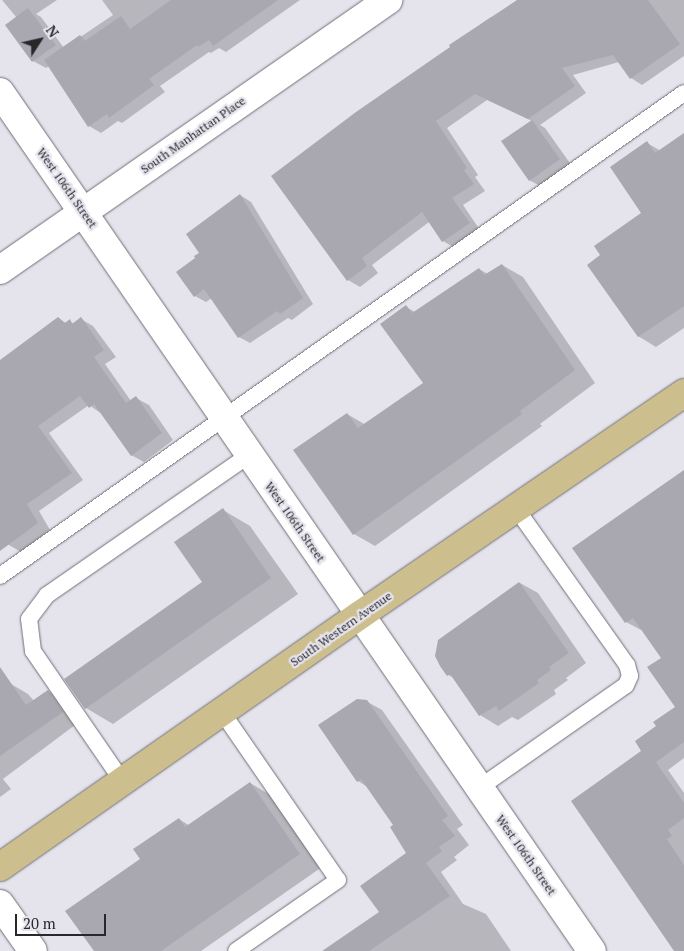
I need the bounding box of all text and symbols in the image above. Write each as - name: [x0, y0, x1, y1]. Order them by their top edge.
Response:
- north arrow: [15, 15, 65, 65]
- text: N: [42, 21, 64, 41]
- street label: South Manhattan Place: [138, 93, 248, 177]
- street label: West 106th Street: [34, 145, 100, 231]
- street label: West 106th Street: [262, 479, 328, 565]
- street label: South Western Avenue: [288, 589, 394, 669]
- street label: West 106th Street: [493, 812, 559, 898]
- scale bar: [18, 904, 109, 936]
- text: 20 m: [23, 913, 56, 933]

